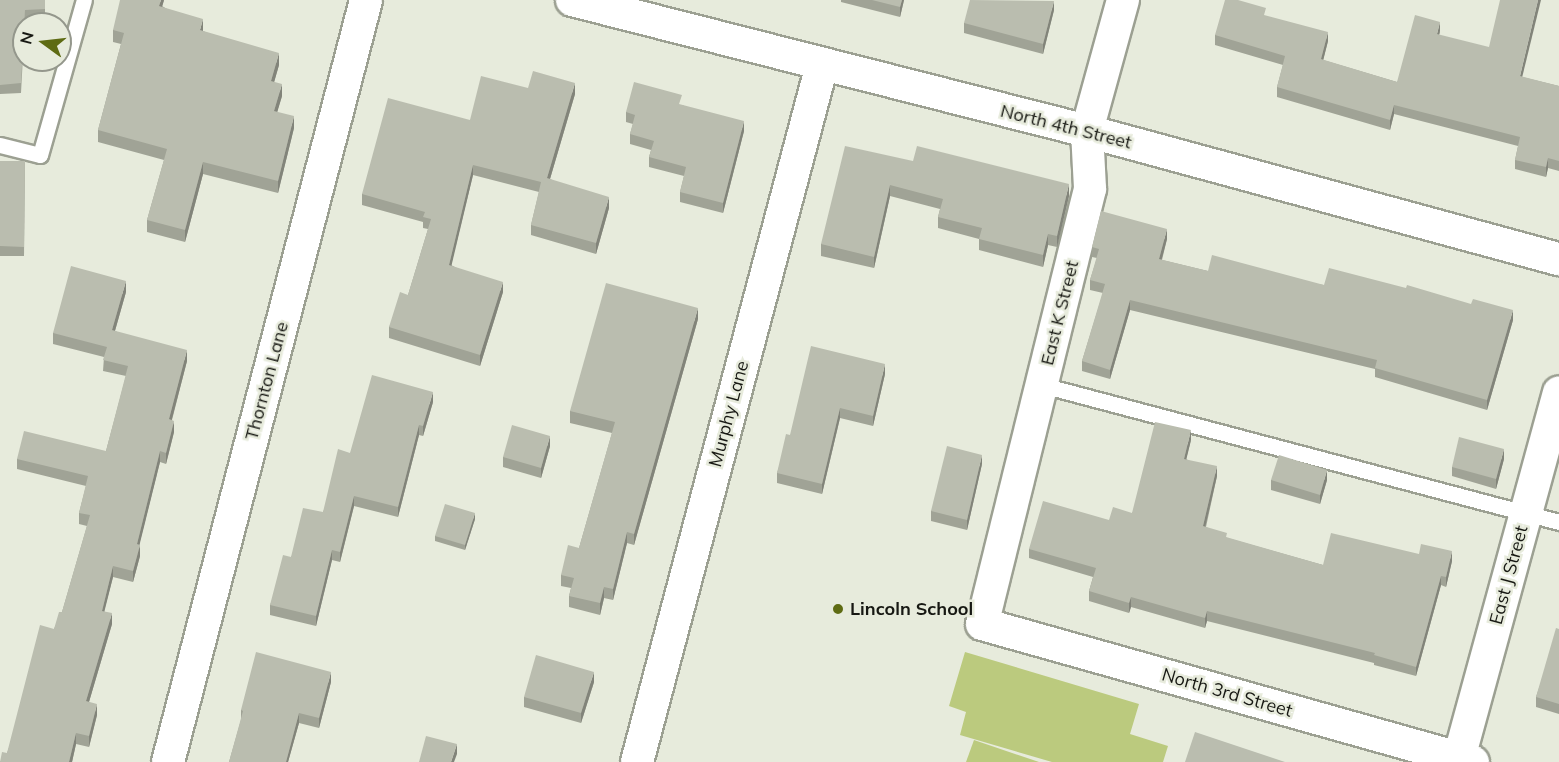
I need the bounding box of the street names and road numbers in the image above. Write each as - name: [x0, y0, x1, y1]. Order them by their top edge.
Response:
- street label: North 4th Street: [998, 100, 1134, 154]
- street label: East K Street: [1037, 258, 1083, 368]
- street label: Thornton Lane: [241, 320, 293, 442]
- street label: Murphy Lane: [704, 359, 754, 469]
- street label: East J Street: [1485, 523, 1533, 627]
- street label: North 3rd Street: [1159, 664, 1295, 722]

